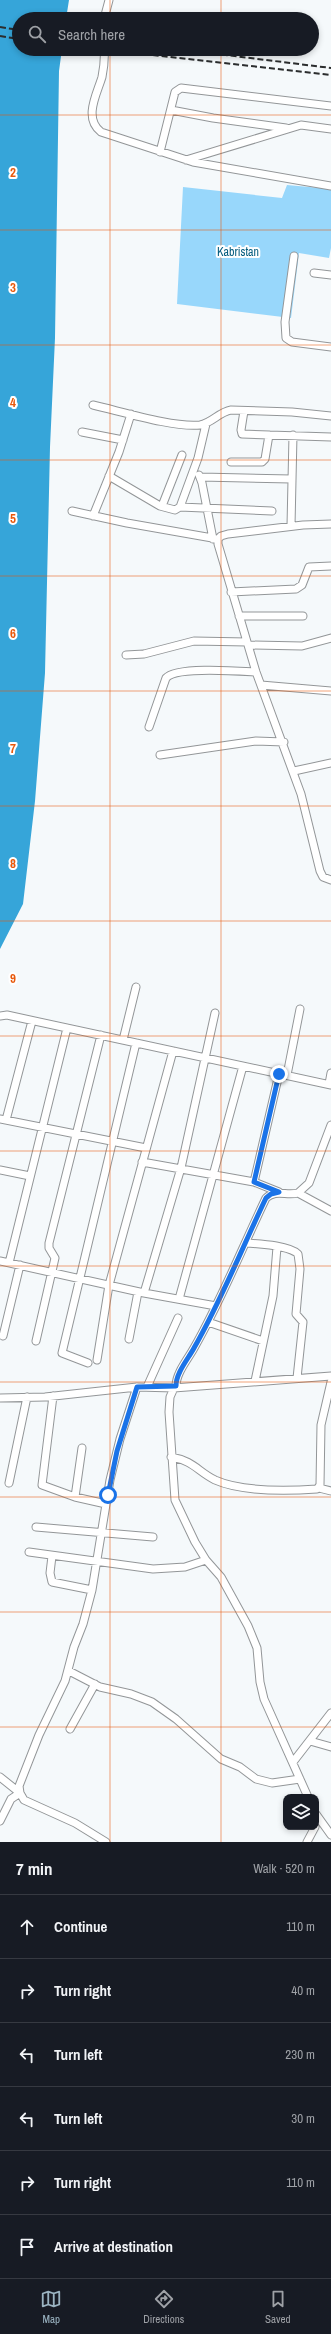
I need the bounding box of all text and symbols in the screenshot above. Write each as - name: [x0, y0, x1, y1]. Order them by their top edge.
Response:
- search box: [12, 12, 319, 56]
- icon: search: [26, 23, 48, 45]
- text: Search here: [58, 24, 125, 45]
- text: 2: [10, 164, 16, 181]
- park label: Kabristan: [217, 244, 259, 260]
- text: 3: [10, 279, 16, 296]
- text: 4: [10, 394, 16, 411]
- text: 5: [10, 510, 16, 527]
- text: 6: [10, 625, 16, 642]
- text: 7: [10, 740, 16, 757]
- text: 8: [10, 855, 16, 872]
- text: 9: [10, 970, 16, 987]
- route end: [270, 1065, 288, 1083]
- route start: [99, 1486, 117, 1504]
- map controls: [283, 1794, 319, 1830]
- button: layers: [283, 1794, 319, 1830]
- text: 7 min: [16, 1857, 52, 1880]
- text: Walk · 520 m: [253, 1860, 315, 1877]
- icon: ahead: [16, 1916, 38, 1938]
- text: Continue: [54, 1916, 107, 1937]
- text: 110 m: [286, 1918, 315, 1935]
- icon: right: [16, 1980, 38, 2002]
- text: Turn right: [54, 1980, 111, 2001]
- text: 40 m: [291, 1982, 315, 1999]
- icon: left: [16, 2044, 38, 2066]
- text: Turn left: [54, 2044, 102, 2065]
- text: 230 m: [285, 2046, 315, 2063]
- icon: left: [16, 2108, 38, 2130]
- text: Turn left: [54, 2108, 102, 2129]
- text: 30 m: [291, 2110, 315, 2127]
- icon: right: [16, 2172, 38, 2194]
- text: Turn right: [54, 2172, 111, 2193]
- text: 110 m: [286, 2174, 315, 2191]
- icon: arrive: [16, 2236, 38, 2258]
- text: Arrive at destination: [54, 2236, 173, 2257]
- tab: Map: [40, 2288, 62, 2326]
- tab: Directions: [143, 2288, 184, 2326]
- tab: Saved: [265, 2288, 291, 2326]

